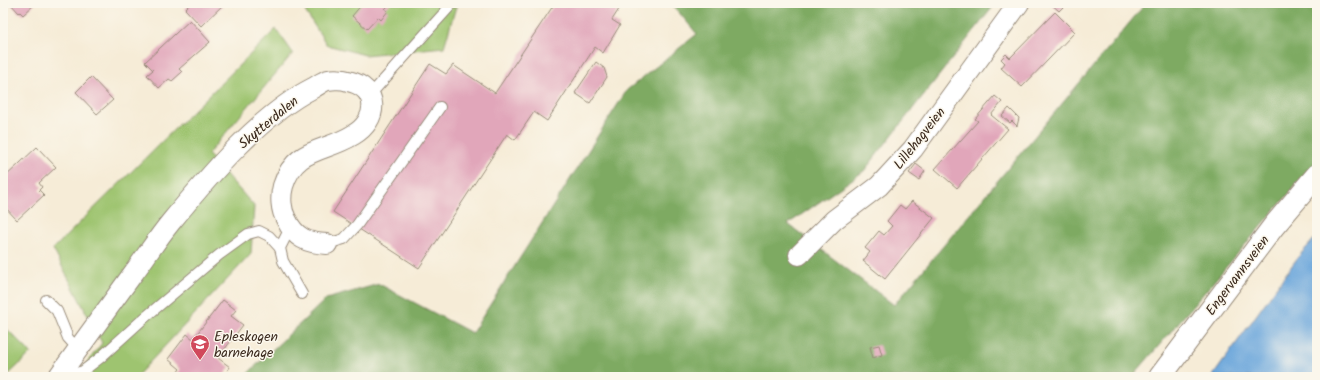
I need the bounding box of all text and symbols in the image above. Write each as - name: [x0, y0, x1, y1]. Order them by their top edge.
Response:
- street label: Skytterdalen: [234, 91, 304, 155]
- street label: Lillehagveien: [888, 103, 951, 175]
- street label: Engervannsveien: [1200, 231, 1275, 321]
- place label: Epleskogen barnehage: [214, 326, 278, 364]
- school or university icon: Epleskogen barnehage: [189, 333, 211, 361]

